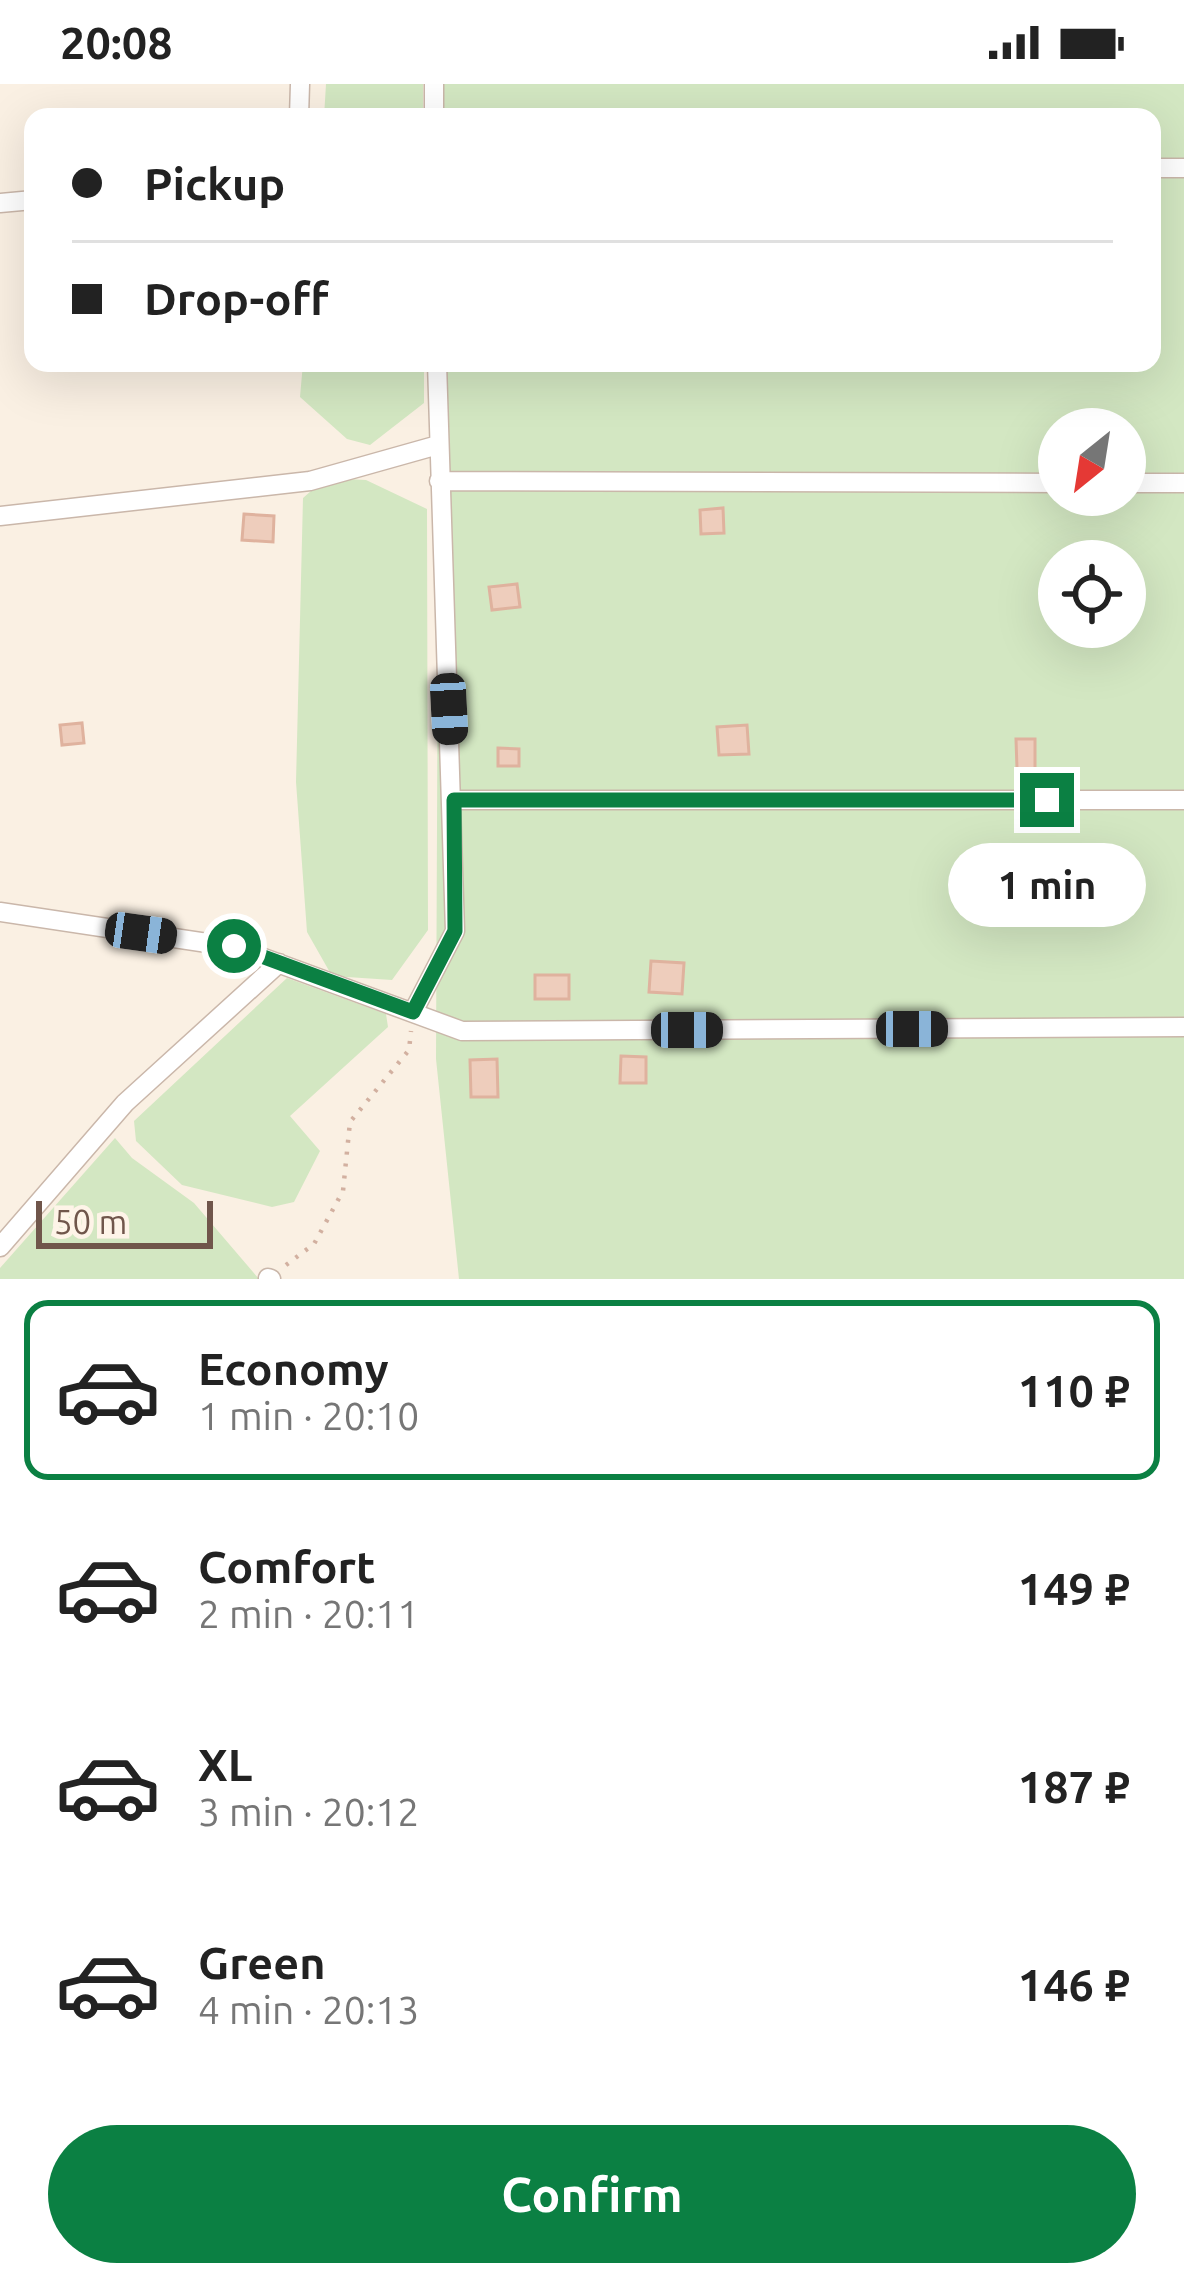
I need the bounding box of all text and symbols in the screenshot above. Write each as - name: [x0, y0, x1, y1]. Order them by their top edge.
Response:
- text: 20:08: [60, 17, 173, 68]
- text: Pickup: [144, 158, 285, 209]
- text: Drop-off: [144, 273, 329, 324]
- north arrow: [1038, 408, 1146, 516]
- map controls: [1038, 408, 1146, 648]
- button: locate: [1038, 540, 1146, 648]
- car: [429, 672, 469, 746]
- route end: [1020, 773, 1074, 827]
- callout: 1 min: [948, 842, 1146, 926]
- text: 1 min: [998, 863, 1096, 906]
- car: [103, 910, 179, 956]
- route start: [207, 919, 261, 973]
- car: [876, 1011, 948, 1047]
- car: [651, 1012, 723, 1048]
- scale bar: [36, 1195, 213, 1248]
- text: 50 m: [54, 1203, 127, 1240]
- icon: car: [54, 1336, 162, 1444]
- text: Economy: [198, 1343, 389, 1394]
- text: 110 ₽: [1018, 1365, 1130, 1416]
- text: 1 min · 20:10: [198, 1394, 419, 1437]
- icon: car: [54, 1534, 162, 1642]
- text: Comfort: [198, 1541, 375, 1592]
- text: 149 ₽: [1018, 1563, 1130, 1614]
- text: 2 min · 20:11: [198, 1592, 419, 1635]
- icon: car: [54, 1732, 162, 1840]
- text: XL: [198, 1739, 252, 1790]
- text: 187 ₽: [1018, 1761, 1130, 1812]
- text: 3 min · 20:12: [198, 1790, 419, 1833]
- icon: car: [54, 1930, 162, 2038]
- text: Green: [198, 1937, 325, 1988]
- text: 146 ₽: [1018, 1959, 1130, 2010]
- text: 4 min · 20:13: [198, 1988, 419, 2031]
- button: Confirm: [48, 2125, 1136, 2263]

